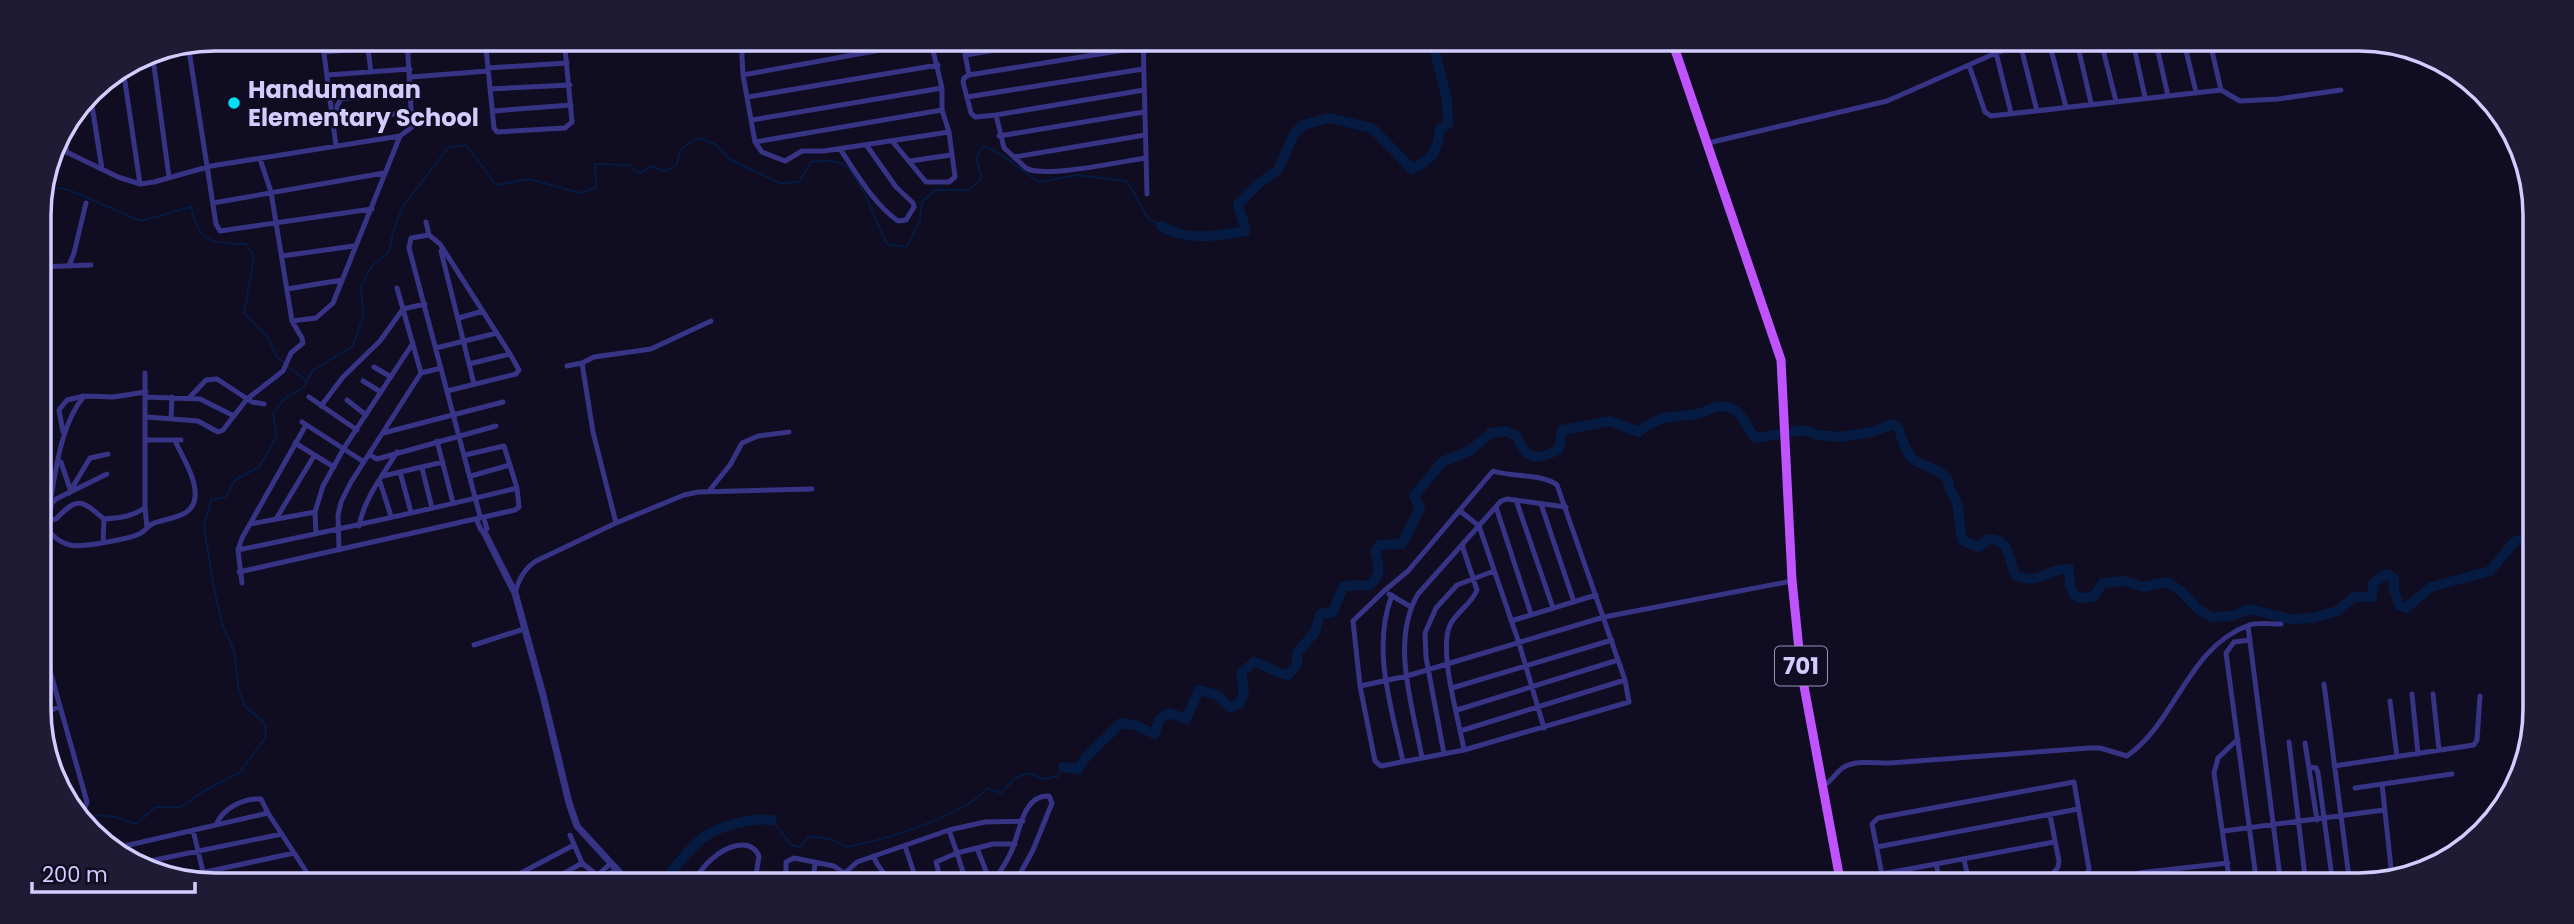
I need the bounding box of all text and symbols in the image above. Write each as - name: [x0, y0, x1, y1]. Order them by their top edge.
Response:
- place label: Handumanan Elementary School: [248, 73, 479, 134]
- marker: Handumanan Elementary School: [226, 95, 242, 111]
- road number: 701: [1775, 646, 1827, 686]
- scale bar: [32, 850, 194, 894]
- text: 200 m: [42, 860, 108, 889]

